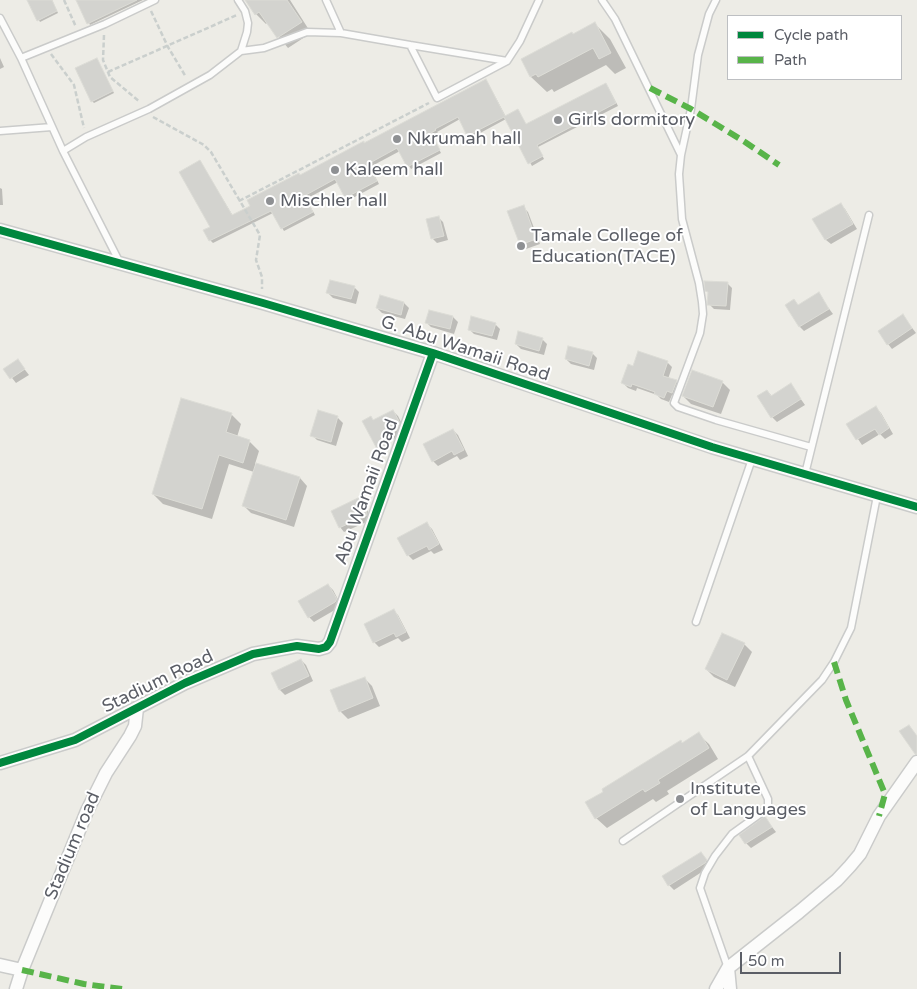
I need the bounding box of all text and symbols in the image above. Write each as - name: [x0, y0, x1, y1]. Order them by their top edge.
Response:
- legend: [727, 15, 902, 80]
- text: Cycle path: [774, 26, 848, 44]
- text: Path: [774, 51, 807, 69]
- place label: Girls dormitory: [568, 109, 695, 131]
- marker: Girls dormitory: [552, 114, 564, 126]
- place label: Nkrumah hall: [407, 128, 521, 150]
- marker: Nkrumah hall: [391, 133, 403, 145]
- place label: Kaleem hall: [345, 159, 443, 181]
- marker: Kaleem hall: [329, 164, 341, 176]
- place label: Mischler hall: [280, 190, 387, 212]
- marker: Mischler hall: [264, 195, 276, 207]
- place label: Tamale College of Education(TACE): [531, 225, 683, 268]
- marker: Tamale College of Education(TACE): [515, 240, 527, 252]
- street label: G. Abu Wamaii Road: [378, 311, 552, 387]
- street label: Abu Wamaii Road: [331, 416, 403, 568]
- street label: Stadium Road: [99, 646, 217, 718]
- place label: Institute of Languages: [690, 778, 806, 821]
- street label: Stadium road: [41, 789, 105, 903]
- marker: Institute of Languages: [674, 793, 686, 805]
- scale bar: [742, 942, 843, 974]
- text: 50 m: [748, 952, 785, 970]

